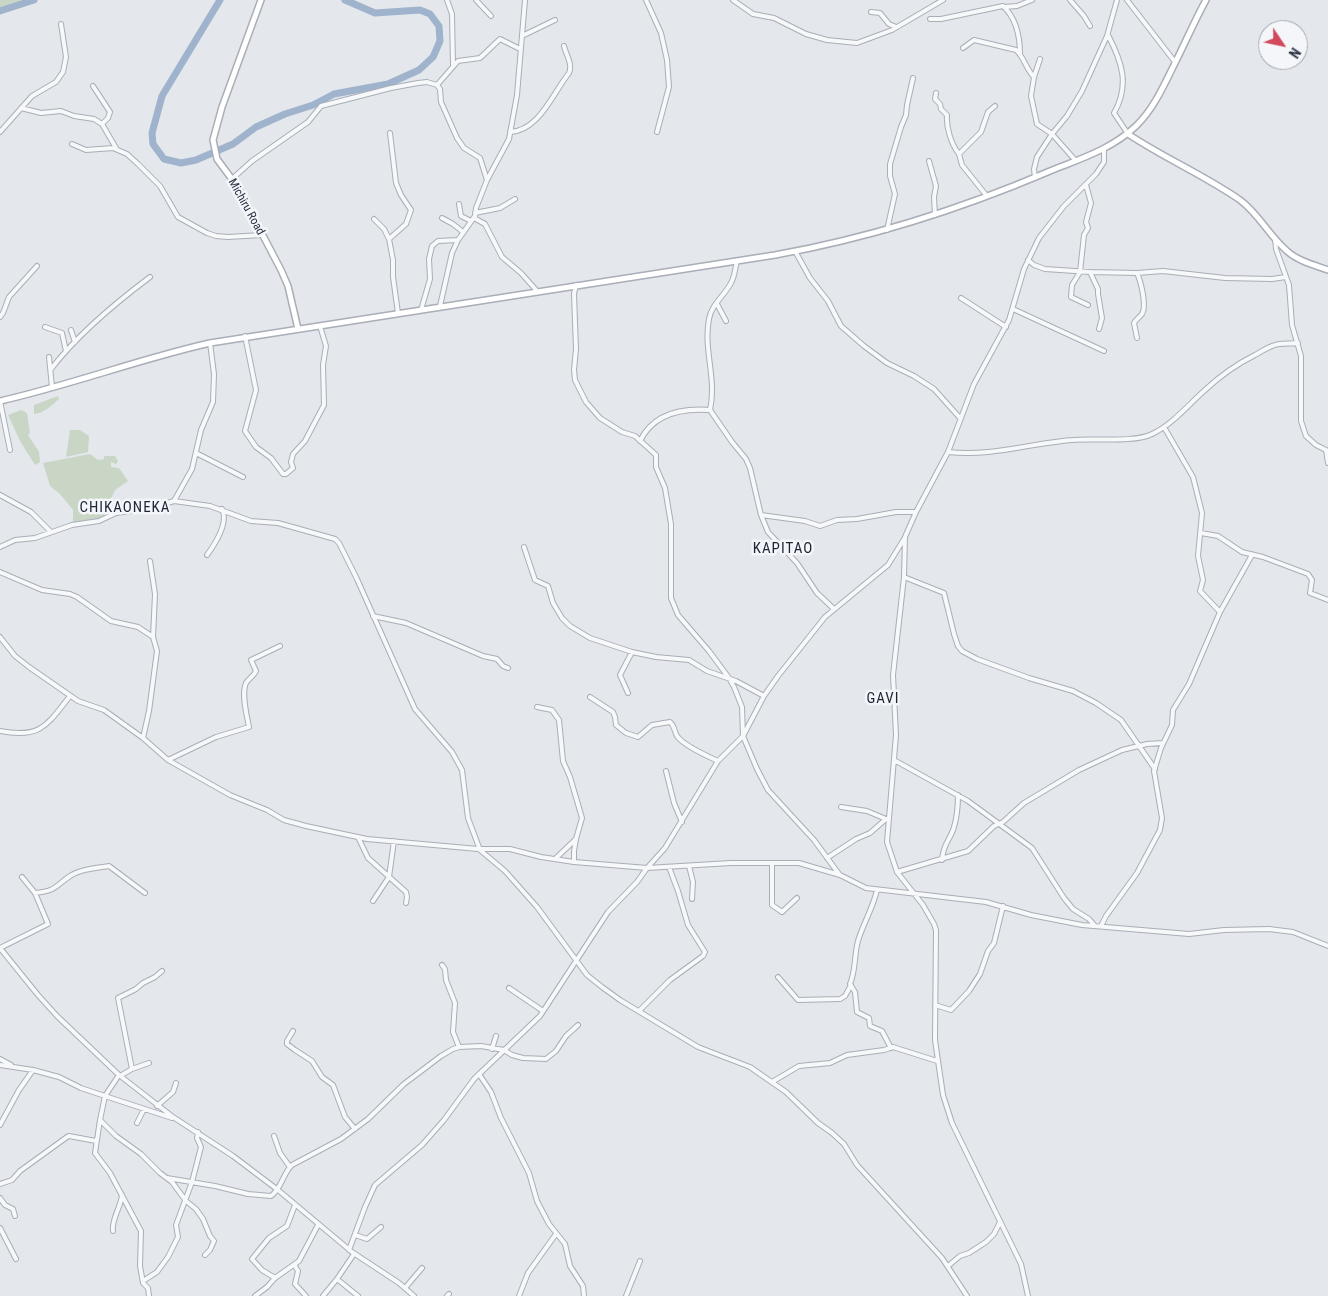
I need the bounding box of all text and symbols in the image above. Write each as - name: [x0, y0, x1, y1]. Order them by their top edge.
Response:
- north arrow: [1258, 20, 1308, 70]
- text: N: [1286, 45, 1304, 61]
- street label: Michiru Road: [225, 176, 267, 238]
- district label: CHIKAONEKA: [78, 499, 172, 517]
- district label: KAPITAO: [752, 540, 814, 558]
- district label: GAVI: [866, 690, 900, 708]

